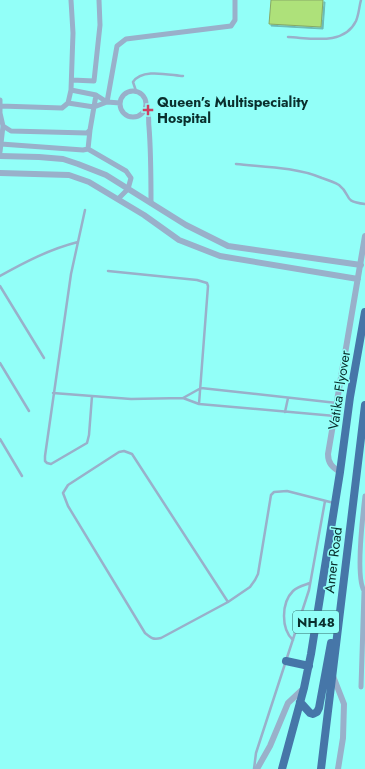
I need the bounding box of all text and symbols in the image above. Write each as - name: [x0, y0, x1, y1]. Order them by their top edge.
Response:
- place label: Queen’s Multispeciality Hospital: [157, 92, 309, 128]
- marker: Queen’s Multispeciality Hospital: [142, 104, 154, 116]
- street label: Vatika Flyover: [323, 349, 355, 431]
- street label: Amer Road: [319, 526, 347, 594]
- road number: NH48: [293, 611, 339, 633]

